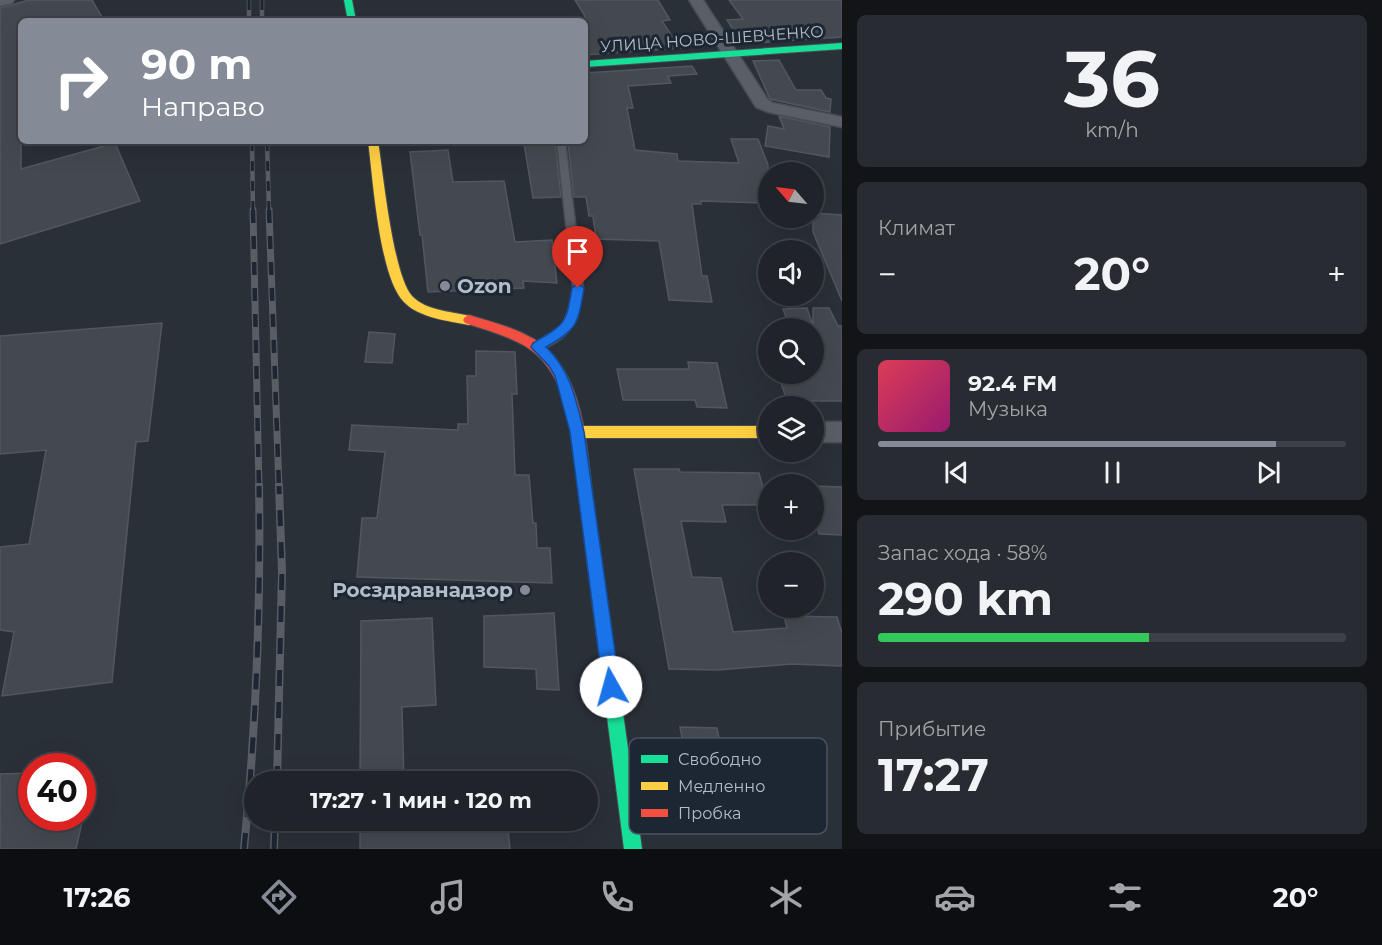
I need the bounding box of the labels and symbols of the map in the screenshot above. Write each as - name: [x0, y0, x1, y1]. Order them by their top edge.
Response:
- street label: УЛИЦА НОВО-ШЕВЧЕНКО: [600, 22, 824, 56]
- north arrow: [758, 162, 824, 228]
- pin: [552, 226, 603, 288]
- place label: Ozon: [457, 274, 512, 298]
- marker: Ozon: [438, 279, 452, 293]
- place label: Росздравнадзор: [332, 578, 513, 602]
- marker: Росздравнадзор: [518, 583, 532, 597]
- position arrow: [579, 655, 643, 719]
- legend: [629, 738, 827, 834]
- text: Свободно: [678, 750, 761, 769]
- speed limit sign: 40: [18, 753, 96, 831]
- text: Медленно: [678, 777, 765, 796]
- text: Пробка: [678, 804, 741, 823]

